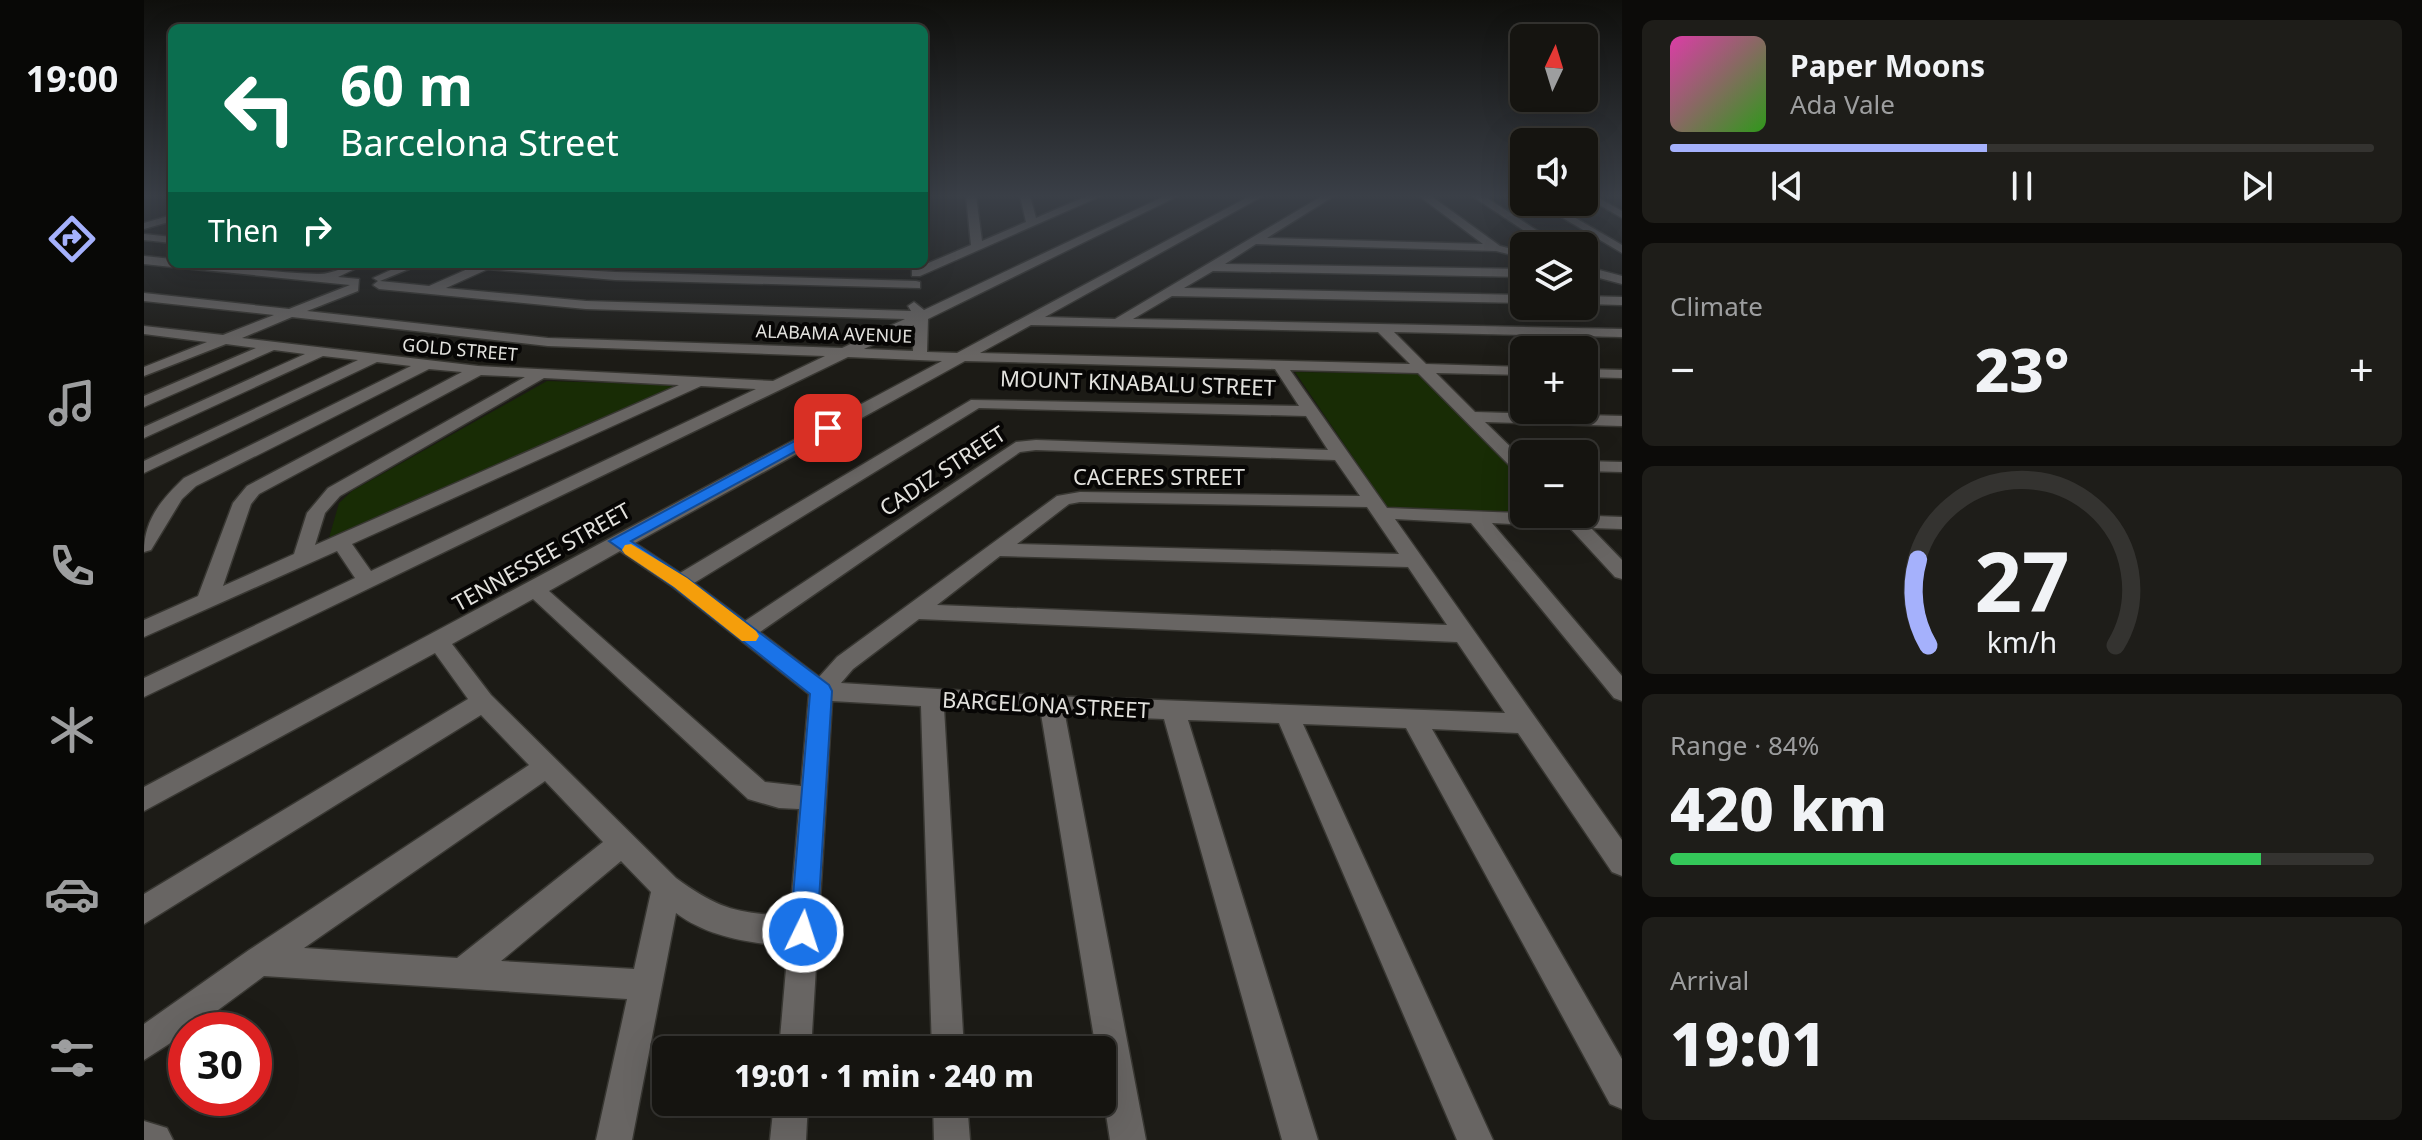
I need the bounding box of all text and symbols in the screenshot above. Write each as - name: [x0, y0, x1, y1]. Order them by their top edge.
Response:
- north arrow: [1510, 24, 1598, 112]
- map controls: [1510, 24, 1598, 528]
- text: Paper Moons: [1790, 45, 1985, 86]
- text: 60 m: [340, 46, 473, 122]
- text: 19:00: [26, 54, 118, 103]
- icon: left: [208, 56, 312, 160]
- text: Ada Vale: [1790, 86, 1895, 122]
- text: Barcelona Street: [340, 118, 619, 167]
- button: sound: [1510, 128, 1598, 216]
- icon: previous: [1765, 164, 1809, 208]
- icon: pause: [2000, 164, 2044, 208]
- icon: next: [2235, 164, 2279, 208]
- icon: right: [295, 208, 339, 252]
- text: Then: [208, 210, 279, 251]
- icon: directions: [44, 211, 100, 267]
- button: layers: [1510, 232, 1598, 320]
- text: Climate: [1670, 288, 1763, 324]
- street label: ALABAMA AVENUE: [755, 318, 913, 348]
- text: 23°: [1975, 328, 2069, 410]
- street label: GOLD STREET: [401, 332, 519, 366]
- button: +: [1510, 336, 1598, 424]
- text: −: [1670, 339, 1695, 399]
- text: +: [2349, 339, 2374, 399]
- street label: MOUNT KINABALU STREET: [1000, 362, 1276, 402]
- icon: music: [44, 375, 100, 431]
- pin: [794, 394, 862, 462]
- icon: arrive: [806, 406, 850, 450]
- street label: CADIZ STREET: [873, 418, 1011, 522]
- button: −: [1510, 440, 1598, 528]
- street label: CACERES STREET: [1073, 461, 1245, 491]
- street label: TENNESSEE STREET: [447, 495, 635, 617]
- text: 27: [1974, 523, 2070, 636]
- icon: phone: [44, 538, 100, 594]
- text: km/h: [1987, 622, 2057, 661]
- street label: BARCELONA STREET: [942, 684, 1150, 724]
- icon: climate: [44, 702, 100, 758]
- text: Range · 84%: [1670, 727, 1819, 763]
- text: 420 km: [1670, 767, 1887, 849]
- icon: car: [44, 866, 100, 922]
- position arrow: [761, 890, 845, 974]
- text: Arrival: [1670, 962, 1749, 998]
- text: 19:01: [1670, 1002, 1826, 1084]
- speed limit sign: 30: [168, 1012, 272, 1116]
- icon: filters: [44, 1030, 100, 1086]
- text: 19:01 · 1 min · 240 m: [734, 1055, 1034, 1096]

